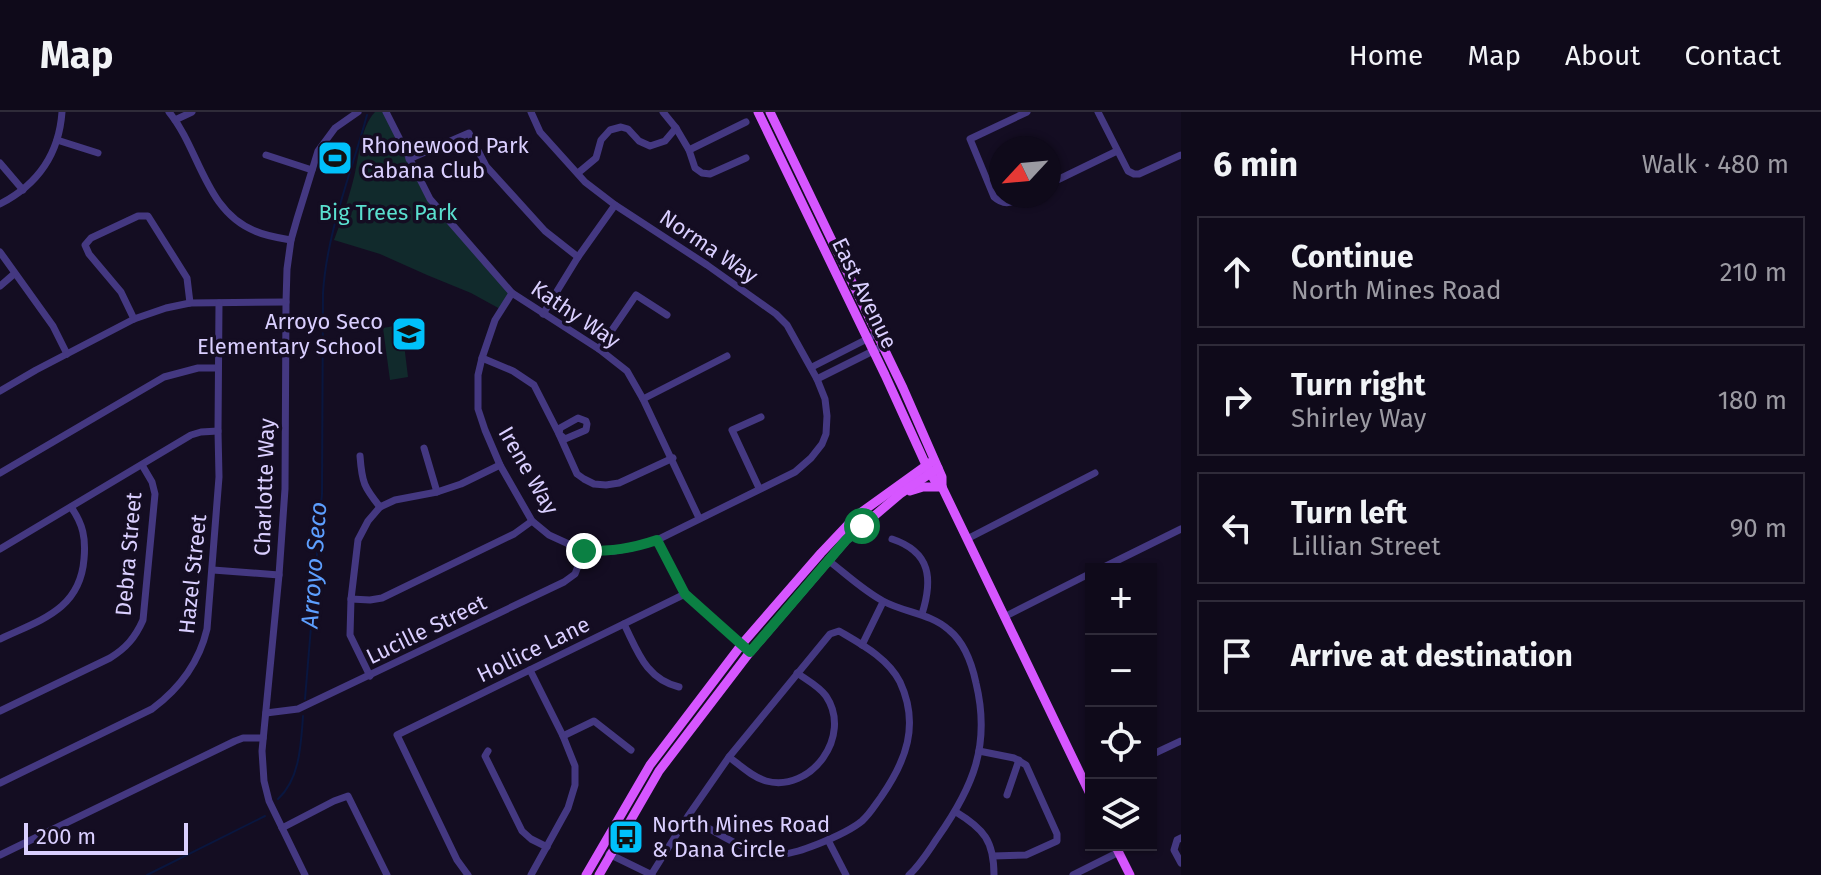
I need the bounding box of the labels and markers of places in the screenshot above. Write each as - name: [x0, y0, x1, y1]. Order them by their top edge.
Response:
- place label: Rhonewood Park Cabana Club: [361, 132, 529, 184]
- sports icon: Rhonewood Park Cabana Club: [316, 139, 354, 177]
- place label: Arroyo Seco Elementary School: [197, 308, 383, 360]
- school or university icon: Arroyo Seco Elementary School: [390, 315, 428, 353]
- place label: North Mines Road & Dana Circle: [652, 811, 830, 863]
- bus stop icon: North Mines Road & Dana Circle: [607, 818, 645, 856]

